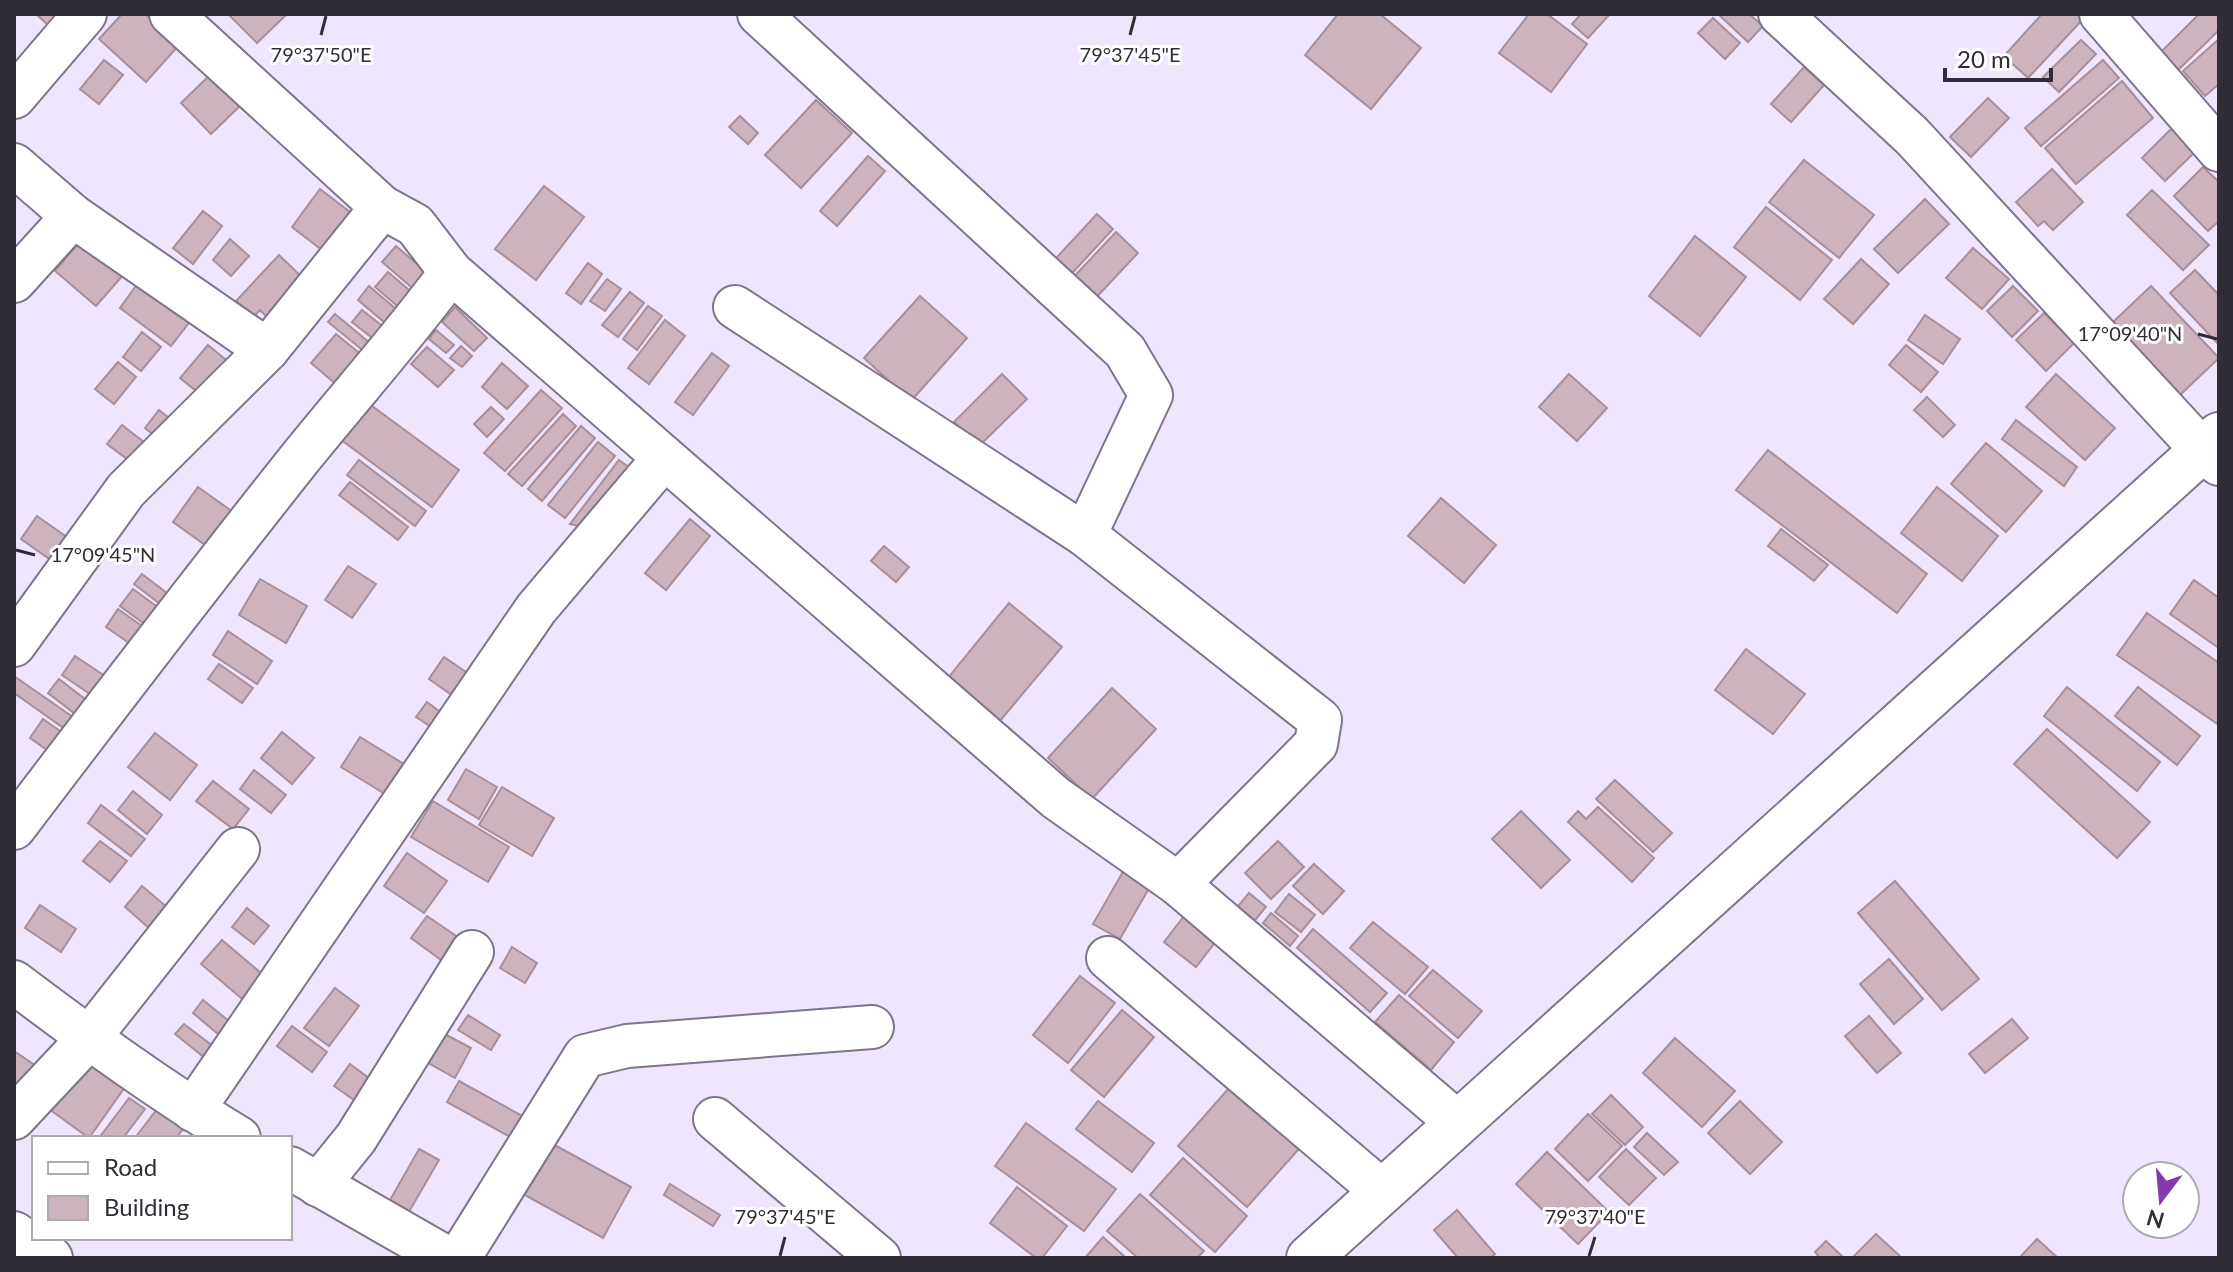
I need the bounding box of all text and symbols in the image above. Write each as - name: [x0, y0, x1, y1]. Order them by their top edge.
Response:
- scale bar: [1945, 32, 2051, 82]
- text: 79°37'50"E: [271, 42, 371, 66]
- text: 79°37'45"E: [1080, 42, 1180, 66]
- text: 20 m: [1957, 44, 2011, 73]
- text: 17°09'40"N: [2078, 321, 2182, 345]
- text: 17°09'45"N: [51, 542, 155, 566]
- legend: [32, 1136, 292, 1240]
- text: Road: [104, 1152, 157, 1181]
- north arrow: [2121, 1160, 2201, 1240]
- text: Building: [104, 1192, 189, 1221]
- text: 79°37'45"E: [735, 1204, 835, 1228]
- text: 79°37'40"E: [1545, 1204, 1645, 1228]
- text: N: [2143, 1204, 2167, 1235]

